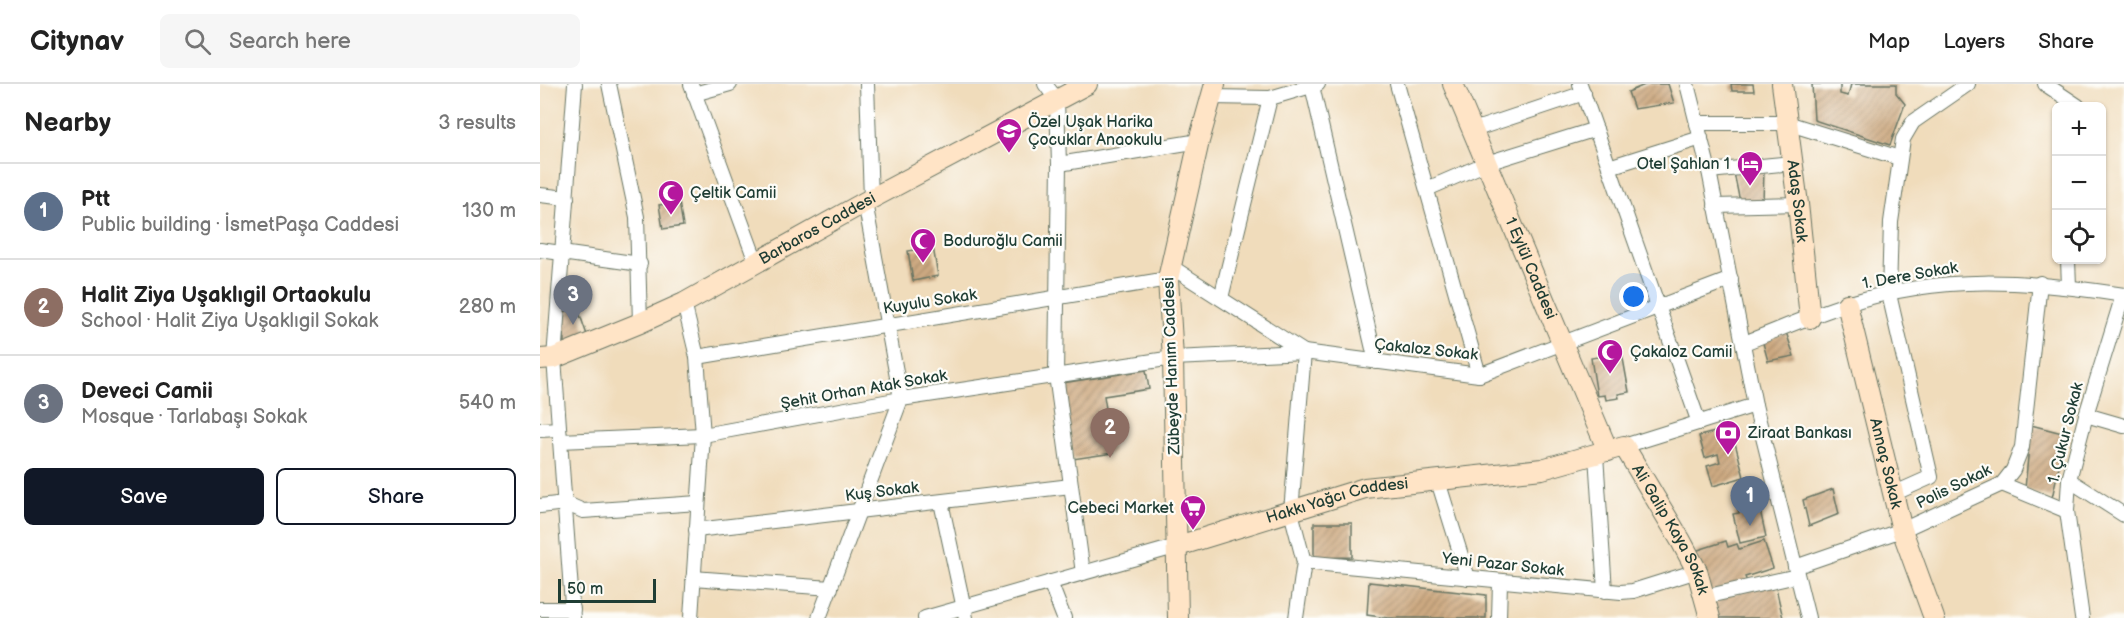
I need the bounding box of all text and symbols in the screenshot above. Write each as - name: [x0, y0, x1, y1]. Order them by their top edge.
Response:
- search box: [160, 14, 580, 68]
- text: Citynav: [30, 25, 124, 58]
- icon: search: [181, 25, 214, 58]
- text: Search here: [229, 28, 351, 55]
- text: Map: [1868, 29, 1910, 54]
- text: Layers: [1943, 29, 2005, 54]
- text: Share: [2038, 29, 2094, 54]
- map controls: [2052, 102, 2106, 264]
- button: +: [2052, 102, 2106, 156]
- text: Nearby: [24, 108, 111, 139]
- text: 3 results: [438, 111, 516, 135]
- place label: Özel Uşak Harika Çocuklar Anaokulu: [1028, 111, 1162, 150]
- school or university icon: Özel Uşak Harika Çocuklar Anaokulu: [994, 116, 1024, 154]
- hotel icon: Otel Şahlan 1: [1735, 149, 1765, 187]
- place label: Otel Şahlan 1: [1637, 155, 1730, 174]
- button: −: [2052, 156, 2106, 210]
- street label: Adaş Sokak: [1783, 159, 1811, 243]
- mosque icon: Çeltik Camii: [656, 178, 686, 216]
- place label: Çeltik Camii: [690, 184, 776, 203]
- text: Ptt: [81, 186, 110, 213]
- street label: Barbaros Caddesi: [756, 189, 879, 269]
- text: 1: [39, 199, 48, 223]
- text: 130 m: [462, 199, 516, 223]
- button: locate: [2052, 210, 2106, 264]
- text: Public building · İsmetPaşa Caddesi: [81, 213, 399, 237]
- street label: 1 Eylül Caddesi: [1501, 214, 1561, 322]
- mosque icon: Boduroğlu Camii: [908, 226, 938, 264]
- place label: Boduroğlu Camii: [943, 232, 1063, 251]
- street label: 1. Dere Sokak: [1861, 258, 1959, 294]
- pin: 3: [554, 276, 592, 325]
- street label: Zübeyde Hanım Caddesi: [1159, 277, 1185, 456]
- text: Halit Ziya Uşaklıgil Ortaokulu: [81, 282, 371, 309]
- your location: [1619, 282, 1648, 311]
- street label: Kuyulu Sokak: [882, 285, 978, 319]
- text: 2: [38, 295, 49, 319]
- text: 280 m: [459, 295, 516, 319]
- text: School · Halit Ziya Uşaklıgil Sokak: [81, 309, 378, 333]
- street label: Çakaloz Sokak: [1373, 335, 1479, 365]
- mosque icon: Çakaloz Camii: [1595, 337, 1625, 375]
- place label: Çakaloz Camii: [1630, 343, 1733, 362]
- street label: Şehit Orhan Atak Sokak: [779, 366, 949, 414]
- text: Deveci Camii: [81, 378, 213, 405]
- street label: 1. Çukur Sokak: [2044, 380, 2088, 486]
- text: 3: [38, 391, 49, 415]
- text: 540 m: [459, 391, 516, 415]
- text: Mosque · Tarlabaşı Sokak: [81, 405, 307, 429]
- pin: 2: [1090, 408, 1130, 458]
- street label: Annaç Sokak: [1866, 416, 1906, 511]
- bank icon: Ziraat Bankası: [1713, 418, 1743, 456]
- place label: Ziraat Bankası: [1747, 424, 1852, 443]
- street label: Ali Galip Kaya Sokak: [1628, 461, 1713, 597]
- street label: Polis Sokak: [1913, 461, 1995, 513]
- button: Save: [24, 468, 264, 525]
- button: Share: [276, 468, 516, 525]
- street label: Hakkı Yağcı Caddesi: [1264, 474, 1409, 528]
- pin: 1: [1730, 476, 1770, 526]
- street label: Kuş Sokak: [844, 478, 920, 506]
- supermarket icon: Cebeci Market: [1178, 493, 1208, 531]
- place label: Cebeci Market: [1067, 499, 1174, 518]
- street label: Yeni Pazar Sokak: [1440, 549, 1565, 581]
- scale bar: [558, 576, 656, 604]
- text: 50 m: [567, 580, 603, 599]

